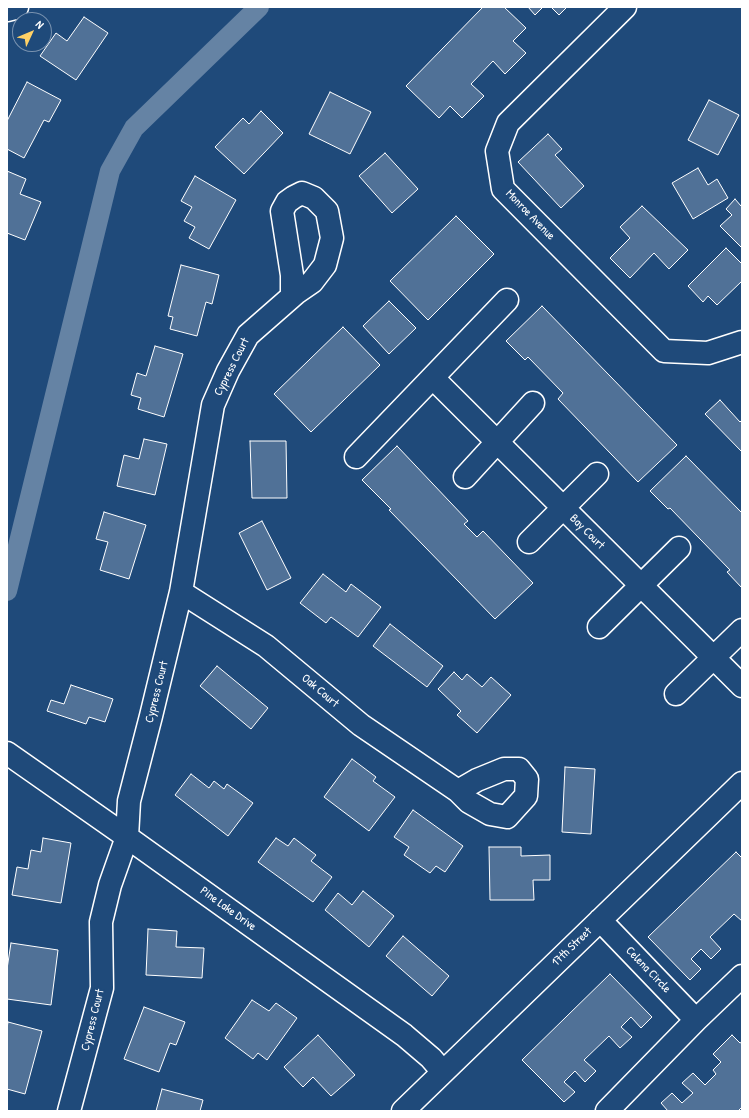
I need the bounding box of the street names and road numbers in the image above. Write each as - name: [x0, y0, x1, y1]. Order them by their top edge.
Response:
- street label: Monroe Avenue: [502, 187, 558, 243]
- street label: Cypress Court: [211, 336, 253, 398]
- street label: Bay Court: [566, 511, 608, 553]
- street label: Cypress Court: [142, 660, 172, 724]
- street label: Oak Court: [298, 671, 342, 711]
- street label: Pine Lake Drive: [197, 884, 259, 934]
- street label: 17th Street: [549, 924, 595, 970]
- street label: Celena Circle: [622, 944, 674, 996]
- street label: Cypress Court: [78, 988, 108, 1052]

